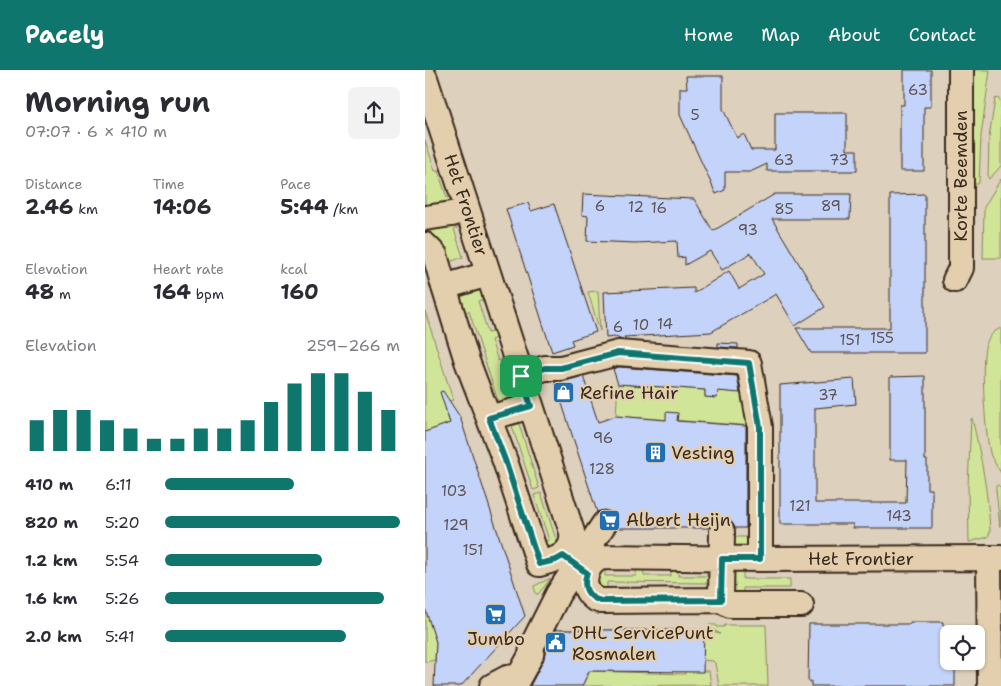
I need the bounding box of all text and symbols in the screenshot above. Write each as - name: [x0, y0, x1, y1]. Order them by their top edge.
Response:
- text: Pacely: [25, 19, 104, 51]
- text: Home: [684, 23, 733, 47]
- text: Map: [761, 23, 800, 47]
- text: About: [828, 23, 881, 47]
- text: Contact: [909, 23, 976, 47]
- house number: 63: [908, 80, 928, 100]
- text: Morning run: [25, 83, 210, 121]
- button: share: [348, 87, 400, 139]
- house number: 5: [690, 105, 700, 125]
- street label: Korte Beemden: [949, 110, 973, 242]
- text: 07:07 · 6 × 410 m: [25, 121, 167, 142]
- house number: 63: [774, 150, 794, 170]
- house number: 73: [829, 150, 849, 170]
- street label: Het Frontier: [438, 151, 494, 259]
- text: Distance: [25, 175, 82, 193]
- text: Time: [153, 175, 185, 193]
- text: Pace: [280, 175, 311, 193]
- text: 2.46: [25, 193, 74, 221]
- text: 14:06: [153, 193, 211, 221]
- text: 5:44: [280, 193, 329, 221]
- house number: 6: [595, 196, 605, 216]
- house number: 89: [821, 196, 841, 216]
- house number: 12: [628, 197, 644, 217]
- house number: 16: [651, 198, 667, 218]
- house number: 85: [774, 199, 794, 219]
- text: km: [74, 200, 98, 218]
- text: /km: [329, 200, 358, 218]
- house number: 93: [738, 220, 758, 240]
- text: Elevation: [25, 260, 88, 278]
- text: Heart rate: [153, 260, 224, 278]
- text: kcal: [280, 260, 308, 278]
- text: 48: [25, 278, 54, 306]
- text: 164: [153, 278, 191, 306]
- text: 160: [280, 278, 319, 306]
- text: m: [54, 285, 71, 303]
- text: bpm: [191, 285, 224, 303]
- house number: 14: [657, 314, 673, 334]
- house number: 10: [633, 315, 649, 335]
- house number: 6: [613, 317, 623, 337]
- house number: 155: [870, 328, 894, 348]
- house number: 151: [840, 330, 860, 350]
- text: Elevation: [25, 335, 97, 356]
- text: 259–266 m: [306, 335, 400, 356]
- pin: [500, 355, 542, 397]
- icon: arrive: [507, 362, 535, 390]
- shop icon: Refine Hair: [552, 381, 576, 405]
- place label: Refine Hair: [580, 381, 678, 405]
- house number: 37: [818, 385, 838, 405]
- house number: 96: [593, 428, 613, 448]
- building icon: Vesting: [643, 441, 667, 465]
- place label: Vesting: [671, 441, 734, 465]
- house number: 128: [589, 459, 615, 479]
- text: 410 m: [25, 474, 73, 495]
- text: 6:11: [105, 474, 132, 495]
- house number: 103: [441, 481, 467, 501]
- house number: 121: [789, 496, 811, 516]
- house number: 143: [886, 506, 912, 526]
- supermarket icon: Albert Heijn: [598, 508, 622, 532]
- place label: Albert Heijn: [626, 508, 731, 532]
- text: 820 m: [25, 512, 78, 533]
- text: 5:20: [105, 512, 140, 533]
- house number: 129: [443, 515, 469, 535]
- house number: 151: [463, 540, 483, 560]
- street label: Het Frontier: [808, 547, 914, 571]
- text: 1.2 km: [25, 550, 78, 571]
- text: 5:54: [105, 550, 139, 571]
- text: 1.6 km: [25, 588, 77, 609]
- text: 5:26: [105, 588, 139, 609]
- supermarket icon: Jumbo: [484, 602, 508, 626]
- place label: DHL ServicePunt Rosmalen: [572, 621, 714, 666]
- map controls: [940, 625, 985, 670]
- button: locate: [940, 625, 985, 670]
- text: 2.0 km: [25, 626, 82, 647]
- text: 5:41: [105, 626, 135, 647]
- place label: Jumbo: [467, 627, 525, 651]
- public building icon: DHL ServicePunt Rosmalen: [544, 631, 568, 655]

